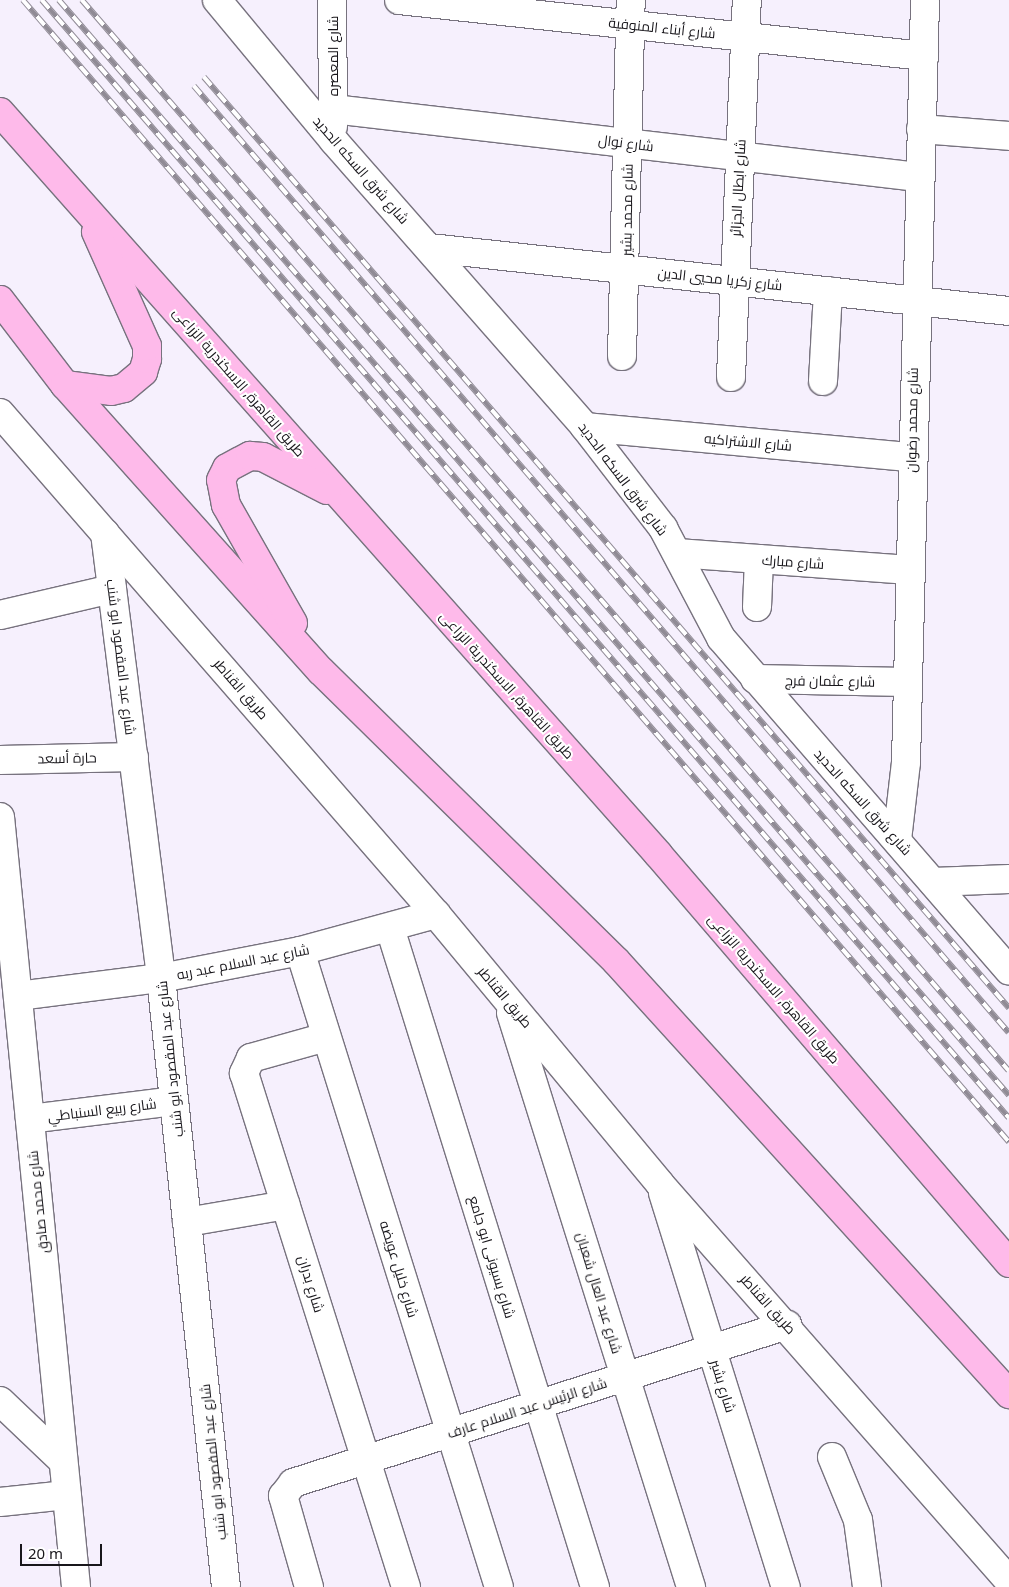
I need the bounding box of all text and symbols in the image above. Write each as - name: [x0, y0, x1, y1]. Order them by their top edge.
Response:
- street label: شارع أبناء المنوفية: [608, 14, 716, 42]
- street label: شارع المعصره: [325, 16, 341, 96]
- street label: شارع شرق السكه الحديد: [310, 113, 412, 227]
- street label: شارع نوال: [597, 131, 655, 155]
- street label: شارع ابطال الجزائر: [727, 139, 749, 237]
- street label: شارع محمد بشير: [618, 163, 636, 257]
- street label: شارع زكريا محيي الدين: [657, 264, 783, 294]
- street label: طريق القاهرة, الاسكندرية الزراعى: [169, 304, 309, 460]
- street label: شارع محمد رضوان: [903, 367, 921, 473]
- street label: شارع شرق السكه الحديد: [575, 419, 671, 539]
- street label: شارع الاشتراكيه: [703, 430, 793, 454]
- street label: شارع مبارك: [761, 551, 825, 573]
- street label: شارع عبد المقصود ابو شنب: [103, 578, 139, 736]
- street label: طريق القاهرة, الاسكندرية الزراعى: [436, 608, 578, 762]
- street label: طريق القناطر: [210, 655, 272, 723]
- street label: شارع عثمان فرج: [785, 672, 875, 690]
- street label: شارع شرق السكه الحديد: [811, 745, 915, 859]
- street label: حارة أسعد: [37, 749, 97, 767]
- street label: طريق القاهرة, الاسكندرية الزراعى: [704, 911, 844, 1067]
- street label: شارع عبد السلام عبد ربه: [175, 941, 311, 983]
- street label: طريق القناطر: [474, 963, 536, 1031]
- street label: شارع عبد المقصود ابو شنب: [153, 980, 187, 1138]
- street label: شارع ربيع السنباطي: [47, 1095, 157, 1125]
- street label: شارع محمد صادق: [24, 1150, 52, 1254]
- street label: شارع بسيونى ابو جامع: [465, 1194, 519, 1320]
- street label: شارع خليل عويضه: [376, 1218, 422, 1320]
- street label: شارع عبد العال شعبان: [573, 1230, 625, 1356]
- street label: شارع بدران: [294, 1253, 328, 1315]
- street label: طريق القناطر: [737, 1270, 799, 1338]
- street label: شارع بشير: [707, 1357, 739, 1415]
- street label: شارع الرئيس عبد السلام عارف: [445, 1374, 609, 1442]
- street label: شارع عبد المقصود ابو شنب: [196, 1383, 230, 1541]
- scale bar: [22, 1534, 105, 1566]
- text: 20 m: [28, 1543, 63, 1563]

